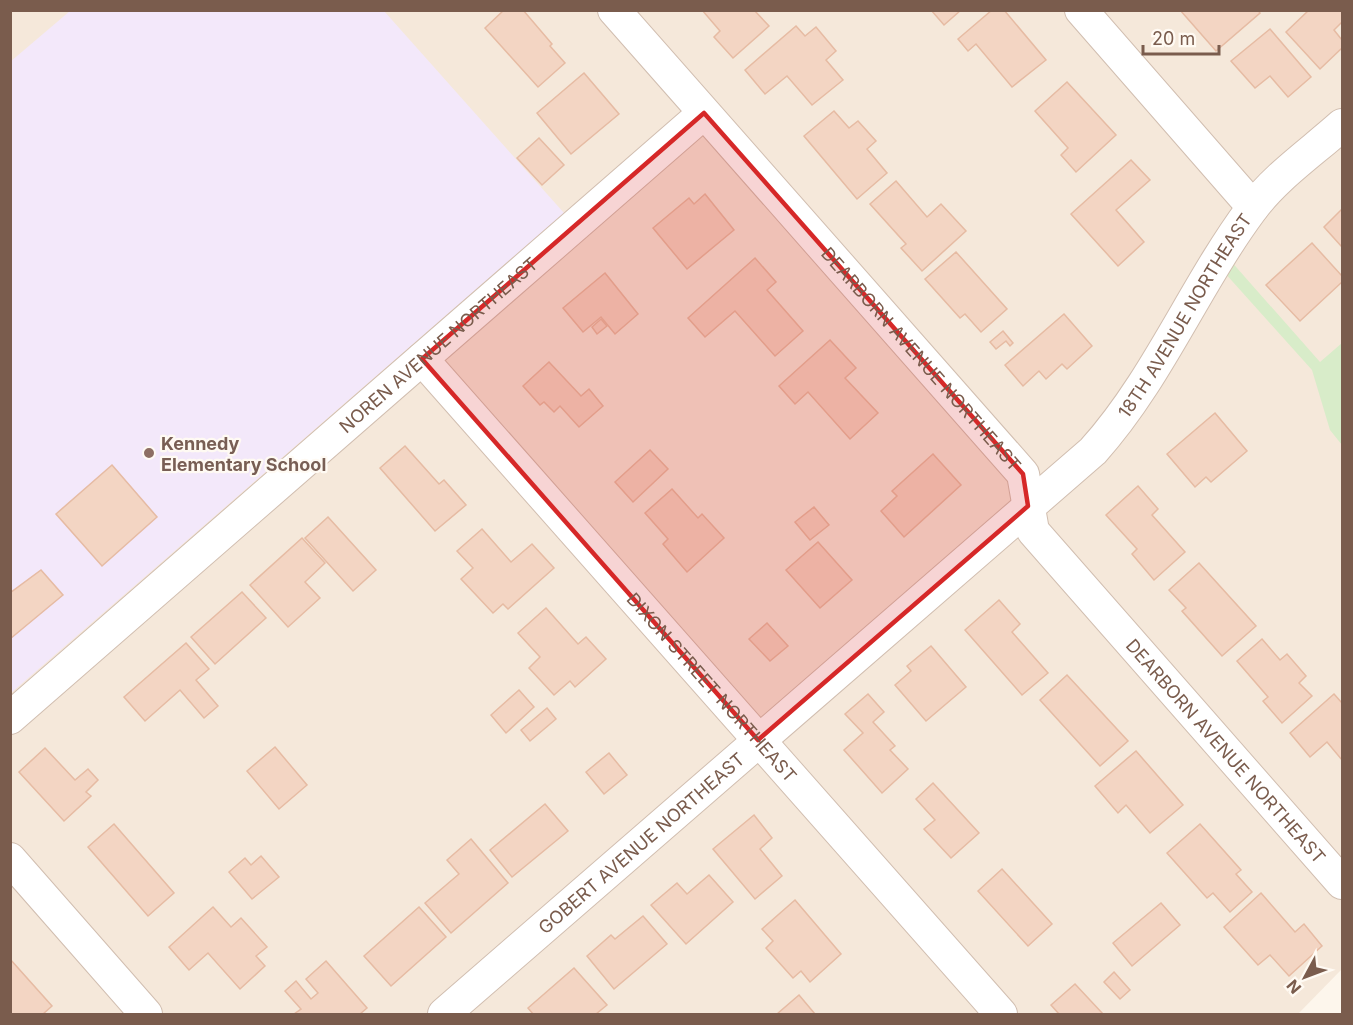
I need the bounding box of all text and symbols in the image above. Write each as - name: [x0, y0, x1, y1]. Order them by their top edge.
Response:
- scale bar: [1143, 18, 1220, 56]
- text: 20 m: [1152, 28, 1195, 49]
- street label: 18TH AVENUE NORTHEAST: [1113, 209, 1256, 422]
- street label: DEARBORN AVENUE NORTHEAST: [817, 243, 1026, 475]
- street label: NOREN AVENUE NORTHEAST: [335, 253, 542, 437]
- place label: Kennedy Elementary School: [161, 433, 326, 475]
- marker: Kennedy Elementary School: [142, 446, 156, 460]
- street label: DIXON STREET NORTHEAST: [623, 588, 801, 786]
- street label: DEARBORN AVENUE NORTHEAST: [1122, 635, 1330, 867]
- street label: GOBERT AVENUE NORTHEAST: [534, 748, 748, 938]
- north arrow: [1275, 947, 1335, 1007]
- text: N: [1282, 976, 1305, 998]

